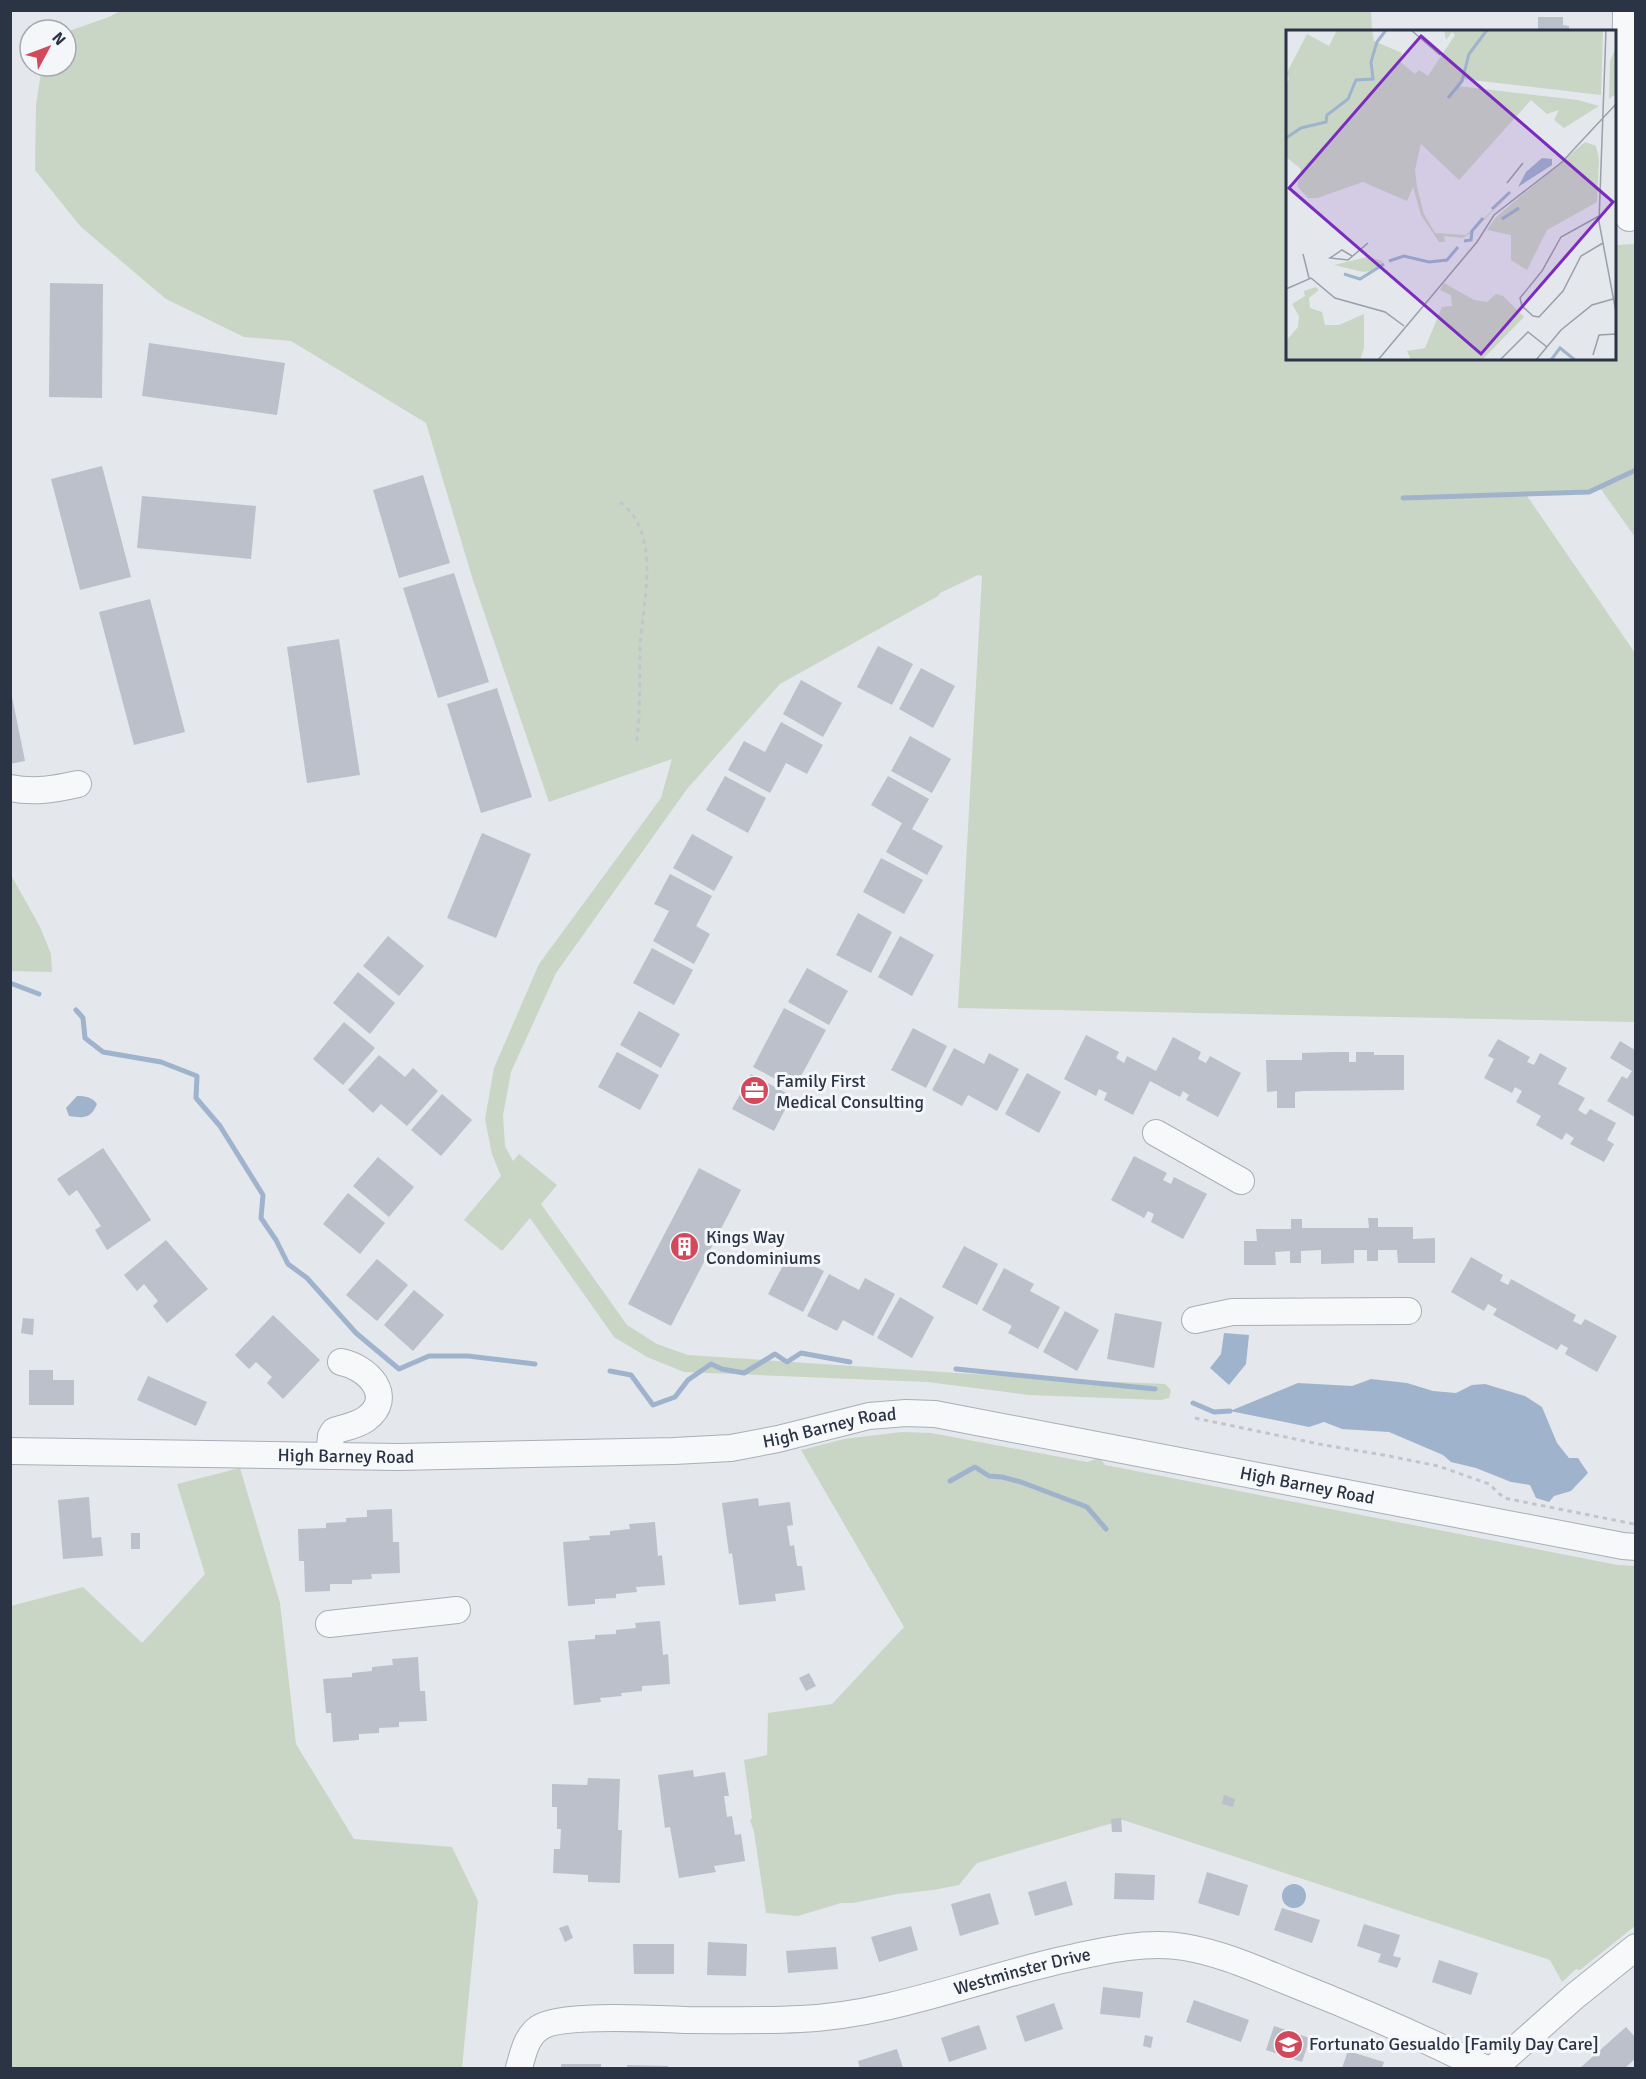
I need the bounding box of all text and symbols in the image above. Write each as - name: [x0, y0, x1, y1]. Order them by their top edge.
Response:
- north arrow: [18, 18, 78, 78]
- text: N: [47, 28, 70, 50]
- inset map: [1286, 30, 1616, 360]
- place label: Family First Medical Consulting: [776, 1070, 924, 1113]
- office icon: Family First Medical Consulting: [739, 1075, 771, 1107]
- place label: Kings Way Condominiums: [706, 1226, 821, 1269]
- building icon: Kings Way Condominiums: [669, 1231, 701, 1263]
- street label: High Barney Road: [761, 1403, 897, 1453]
- street label: High Barney Road: [278, 1444, 414, 1468]
- street label: High Barney Road: [1238, 1462, 1376, 1509]
- street label: Westminster Drive: [951, 1943, 1093, 2000]
- school or university icon: Fortunato Gesualdo [Family Day Care]: [1272, 2028, 1304, 2060]
- place label: Fortunato Gesualdo [Family Day Care]: [1309, 2033, 1599, 2055]

